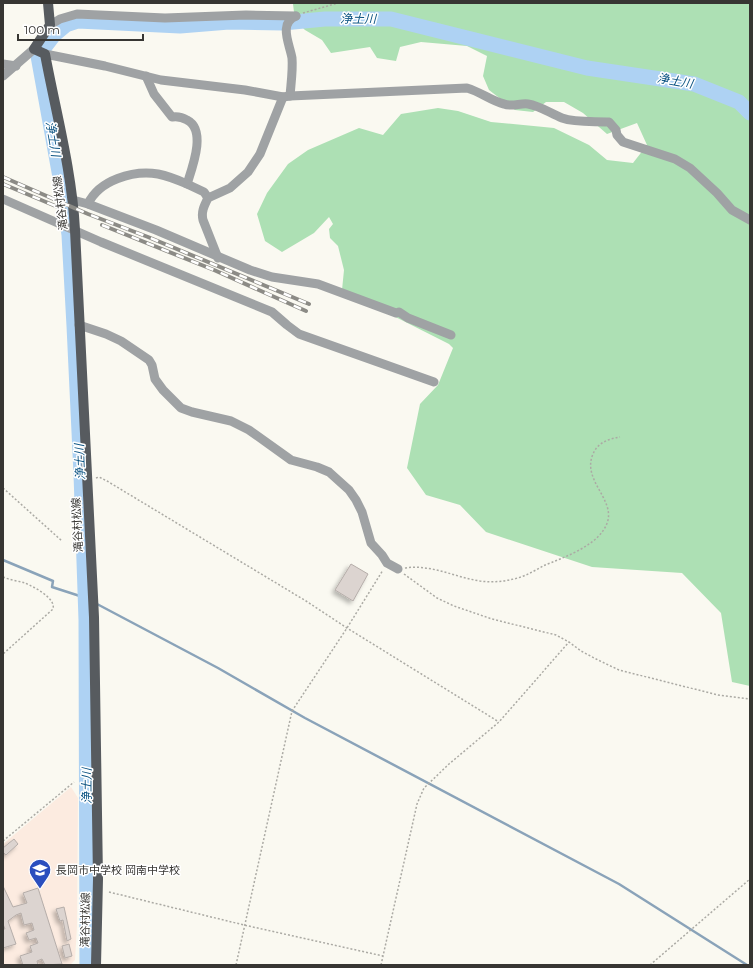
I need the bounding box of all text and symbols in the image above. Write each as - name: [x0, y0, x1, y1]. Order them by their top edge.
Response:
- water label: 浄土川: [340, 11, 378, 26]
- scale bar: [18, 16, 143, 42]
- text: 100 m: [24, 22, 60, 37]
- water label: 浄土川: [656, 70, 696, 91]
- water label: 浄土川: [43, 120, 64, 160]
- street label: 滝谷村松線: [50, 175, 70, 231]
- water label: 浄土川: [71, 442, 88, 480]
- street label: 滝谷村松線: [69, 497, 85, 553]
- water label: 浄土川: [79, 766, 94, 804]
- school or university icon: 長岡市中学校 岡南中学校: [27, 857, 53, 890]
- place label: 長岡市中学校 岡南中学校: [56, 863, 180, 877]
- street label: 滝谷村松線: [78, 892, 92, 948]

